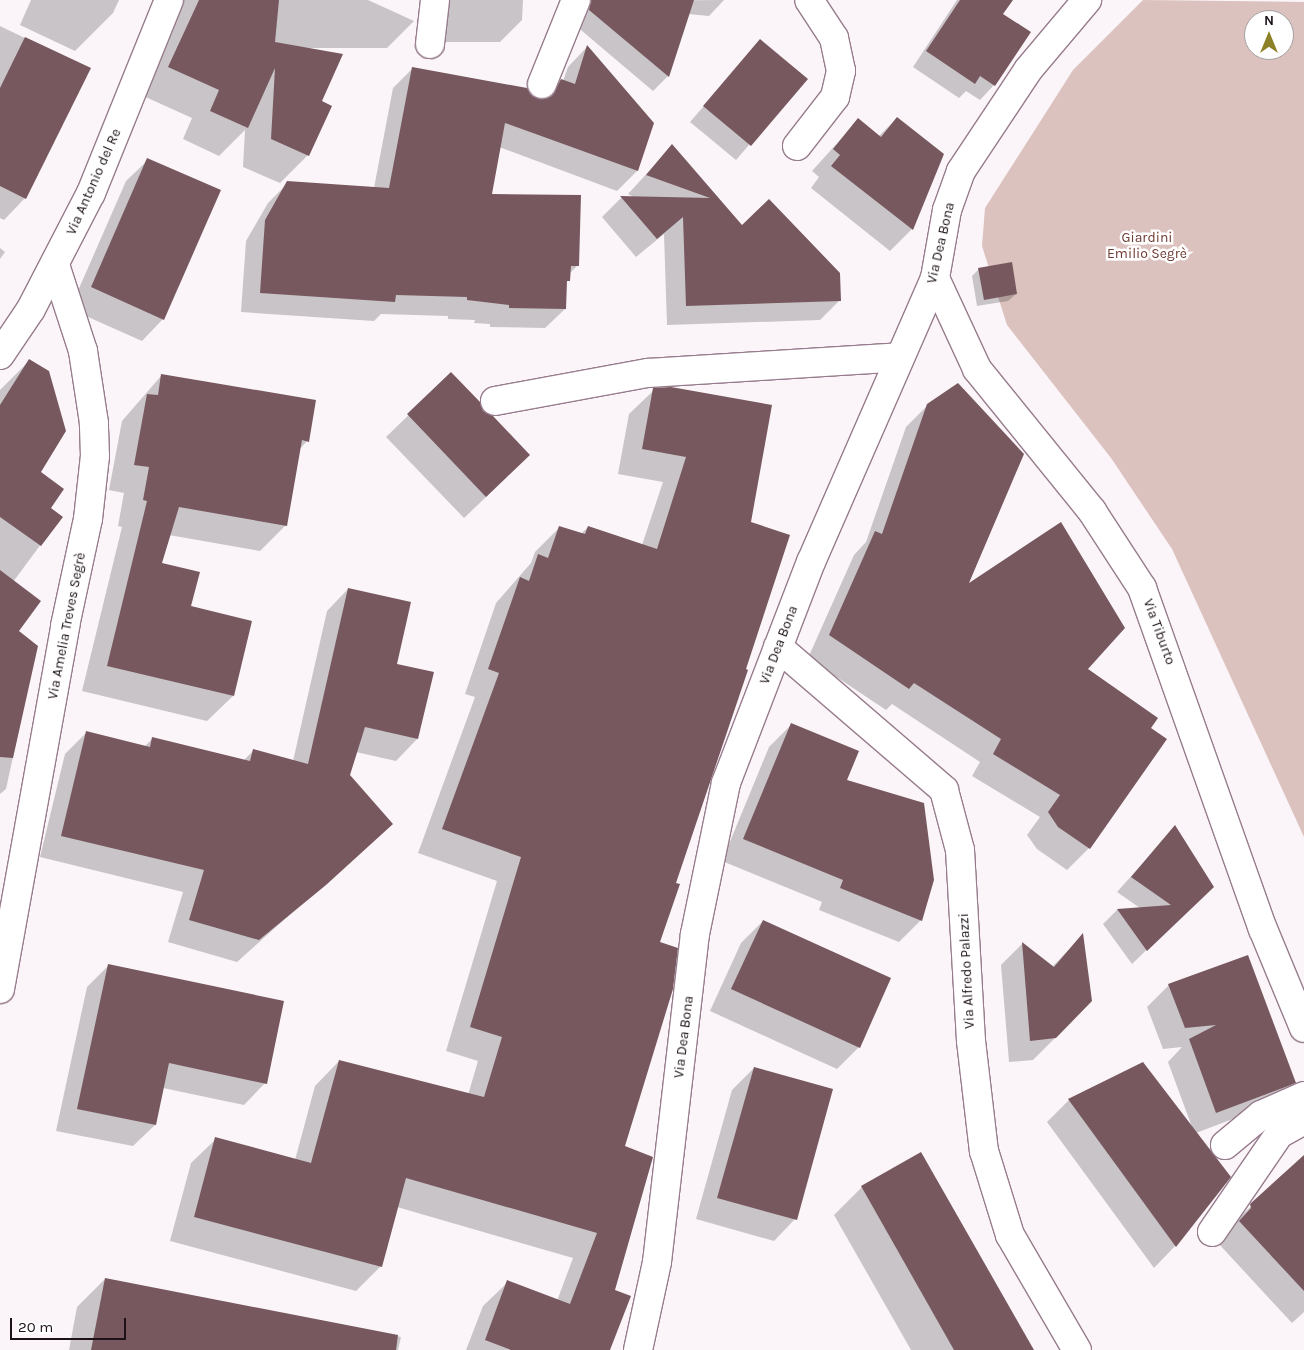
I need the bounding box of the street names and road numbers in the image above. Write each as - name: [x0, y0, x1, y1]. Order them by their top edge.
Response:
- street label: Via Antonio del Re: [63, 126, 125, 238]
- street label: Via Dea Bona: [923, 201, 959, 285]
- street label: Via Amelia Treves Segrè: [44, 551, 90, 701]
- street label: Via Tiburto: [1139, 597, 1179, 667]
- street label: Via Dea Bona: [756, 603, 802, 687]
- street label: Via Alfredo Palazzi: [956, 913, 978, 1029]
- street label: Via Dea Bona: [671, 995, 697, 1079]

